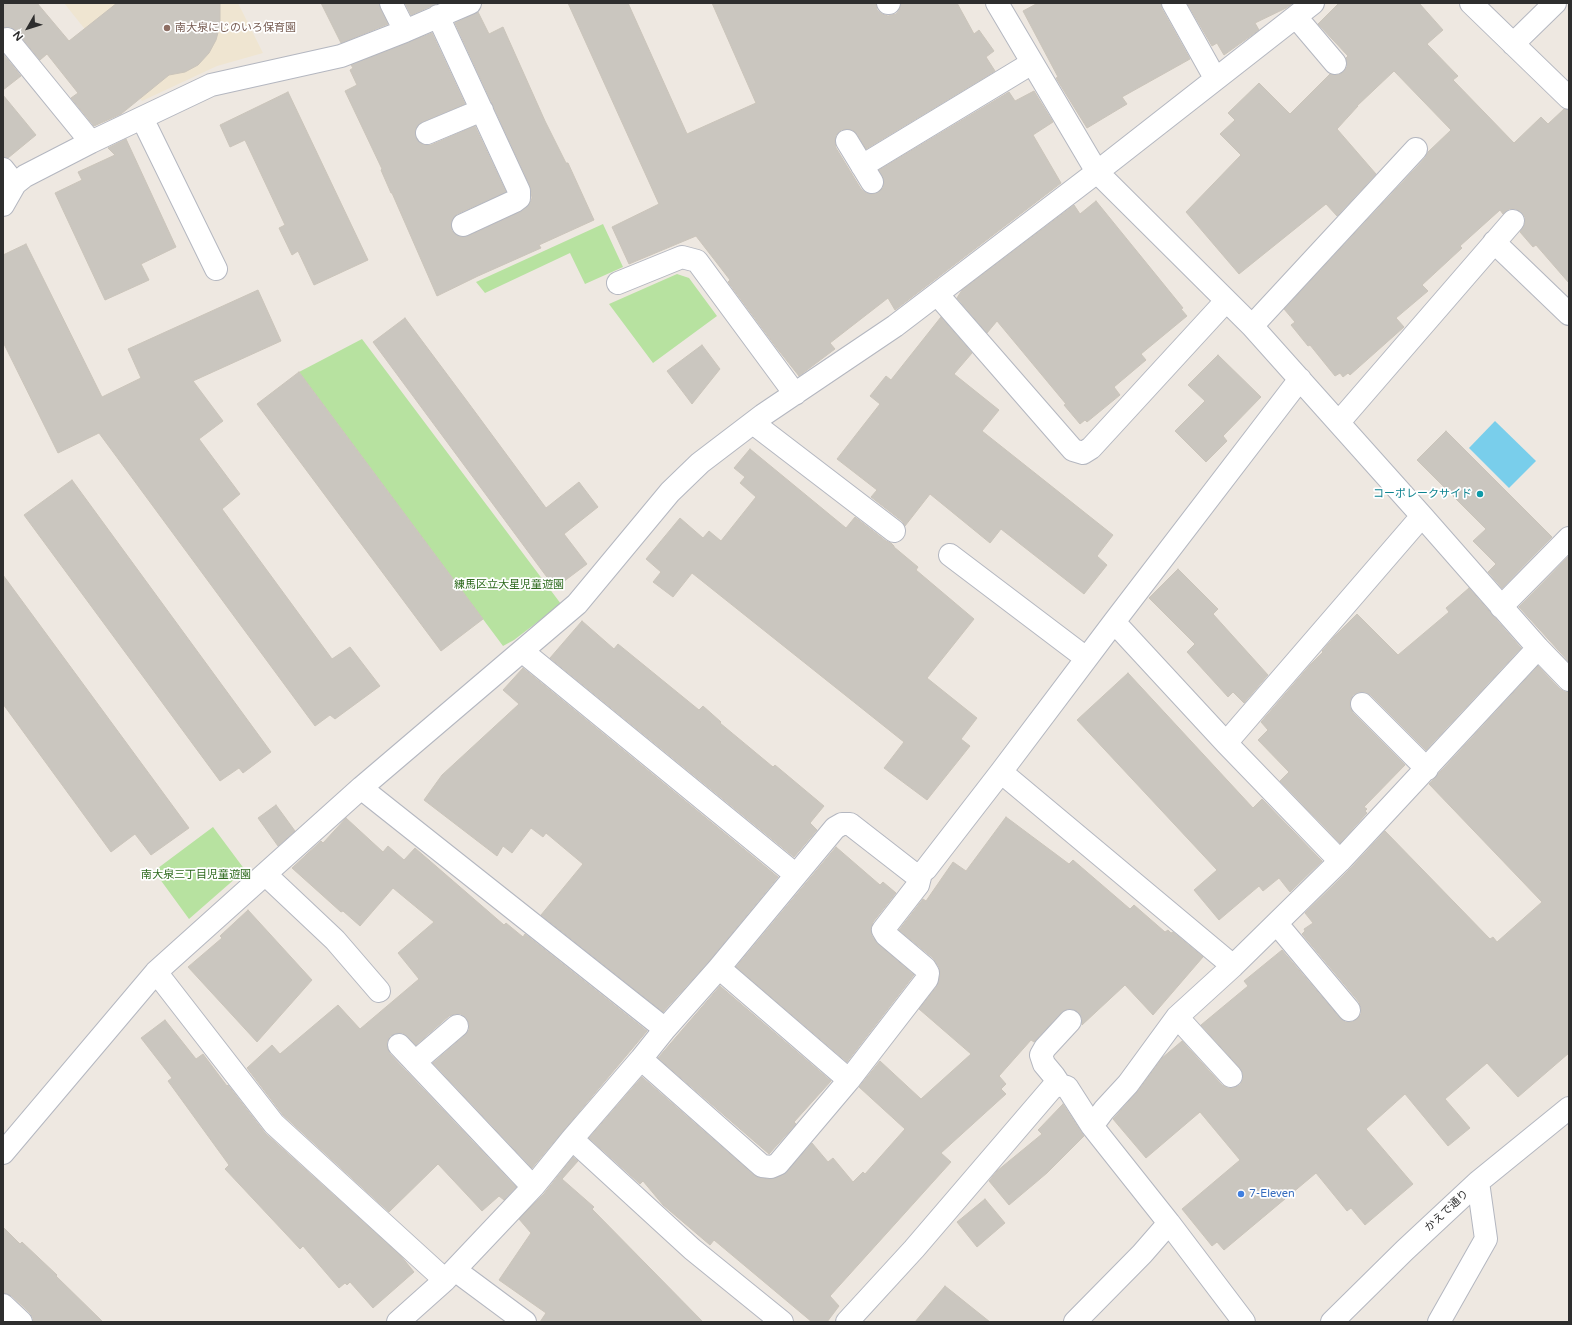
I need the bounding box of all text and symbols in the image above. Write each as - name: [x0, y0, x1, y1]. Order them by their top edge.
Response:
- north arrow: [8, 8, 48, 48]
- place label: 南大泉にじのいろ保育園: [175, 21, 296, 35]
- marker: 南大泉にじのいろ保育園: [162, 23, 172, 33]
- text: N: [10, 28, 26, 43]
- place label: コーポレークサイド: [1373, 487, 1472, 501]
- marker: コーポレークサイド: [1475, 489, 1485, 499]
- park label: 練馬区立大星児童遊園: [454, 578, 564, 592]
- park label: 南大泉三丁目児童遊園: [141, 868, 251, 882]
- place label: 7-Eleven: [1249, 1187, 1295, 1201]
- street label: かえで通り: [1422, 1187, 1472, 1235]
- marker: 7-Eleven: [1236, 1189, 1246, 1199]

